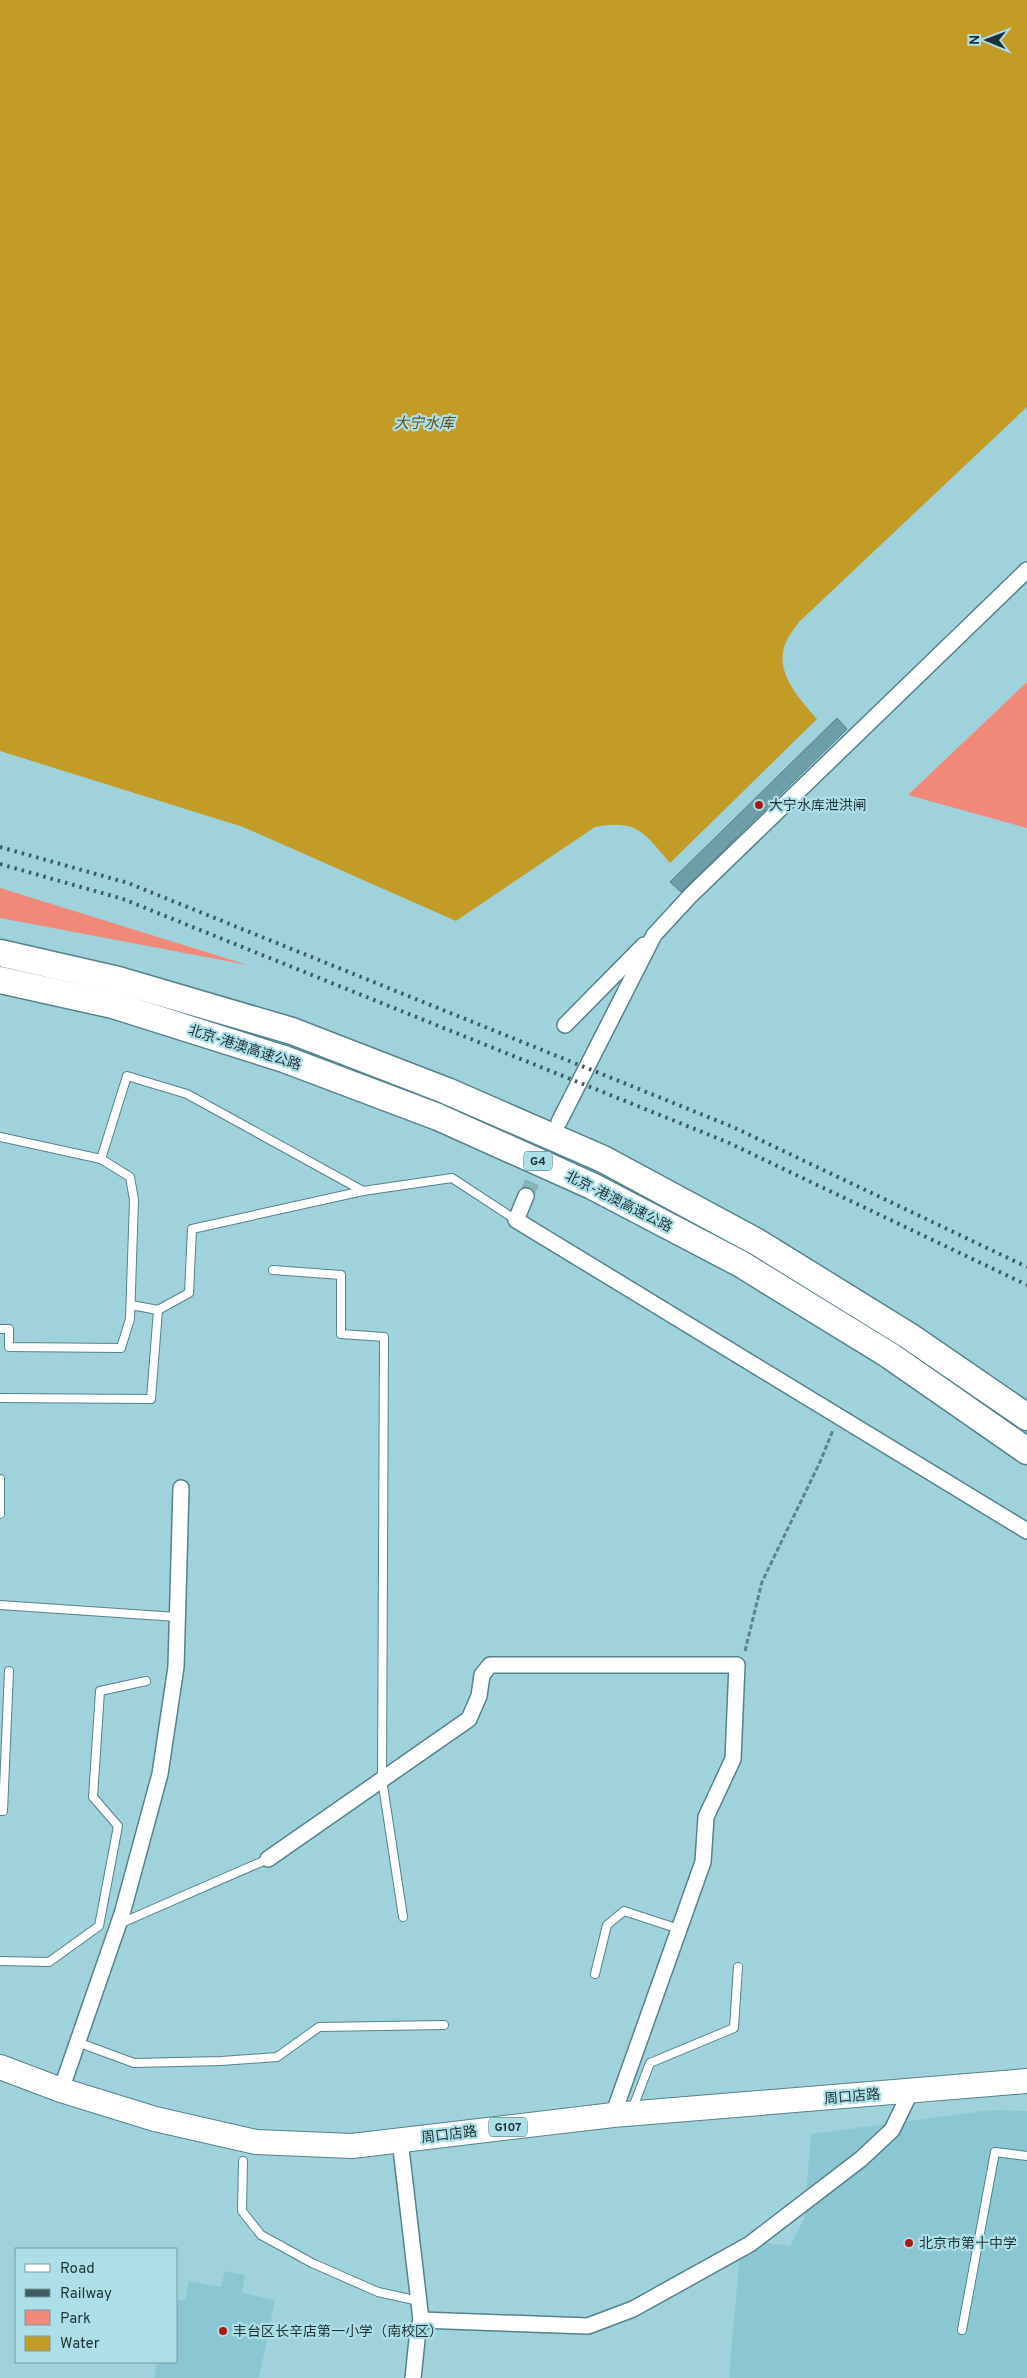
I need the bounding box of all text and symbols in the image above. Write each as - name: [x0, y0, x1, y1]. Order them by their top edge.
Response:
- north arrow: [962, 15, 1012, 65]
- text: N: [967, 35, 984, 45]
- water label: 大宁水库: [394, 415, 457, 434]
- place label: 大宁水库泄洪闸: [769, 797, 867, 815]
- marker: 大宁水库泄洪闸: [753, 799, 765, 811]
- street label: 北京-港澳高速公路: [186, 1021, 303, 1075]
- road number: G4: [524, 1152, 552, 1170]
- street label: 北京-港澳高速公路: [562, 1167, 675, 1237]
- street label: 周口店路: [823, 2087, 881, 2108]
- road number: G107: [489, 2118, 527, 2136]
- street label: 周口店路: [420, 2124, 478, 2147]
- place label: 北京市第十中学: [919, 2235, 1017, 2253]
- marker: 北京市第十中学: [903, 2237, 915, 2249]
- legend: [15, 2248, 178, 2363]
- text: Road: [60, 2260, 95, 2279]
- text: Railway: [60, 2285, 112, 2304]
- text: Park: [60, 2310, 91, 2329]
- place label: 丰台区长辛店第一小学（南校区）: [233, 2323, 443, 2341]
- marker: 丰台区长辛店第一小学（南校区）: [217, 2325, 229, 2337]
- text: Water: [60, 2335, 100, 2354]

